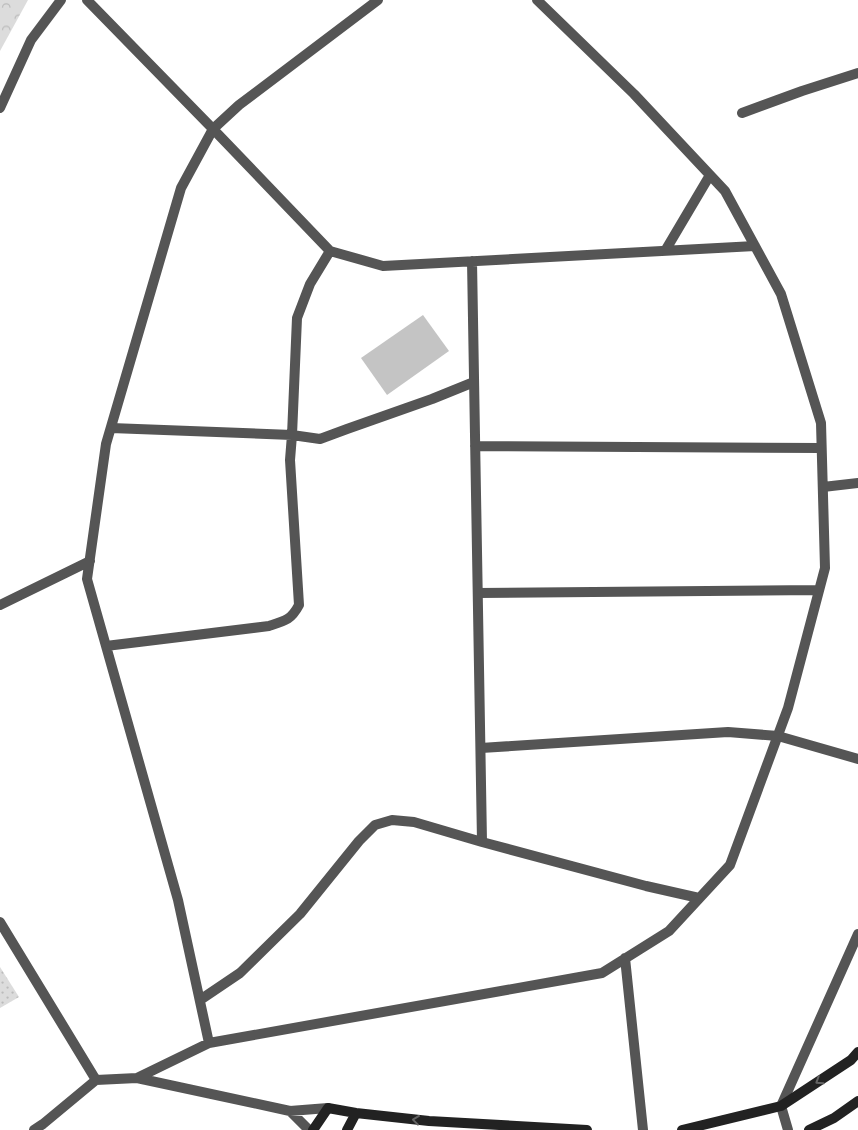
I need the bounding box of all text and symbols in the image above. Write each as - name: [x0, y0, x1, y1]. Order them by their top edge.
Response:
- one-way arrow: [815, 1075, 824, 1084]
- one-way arrow: [412, 1115, 420, 1126]

